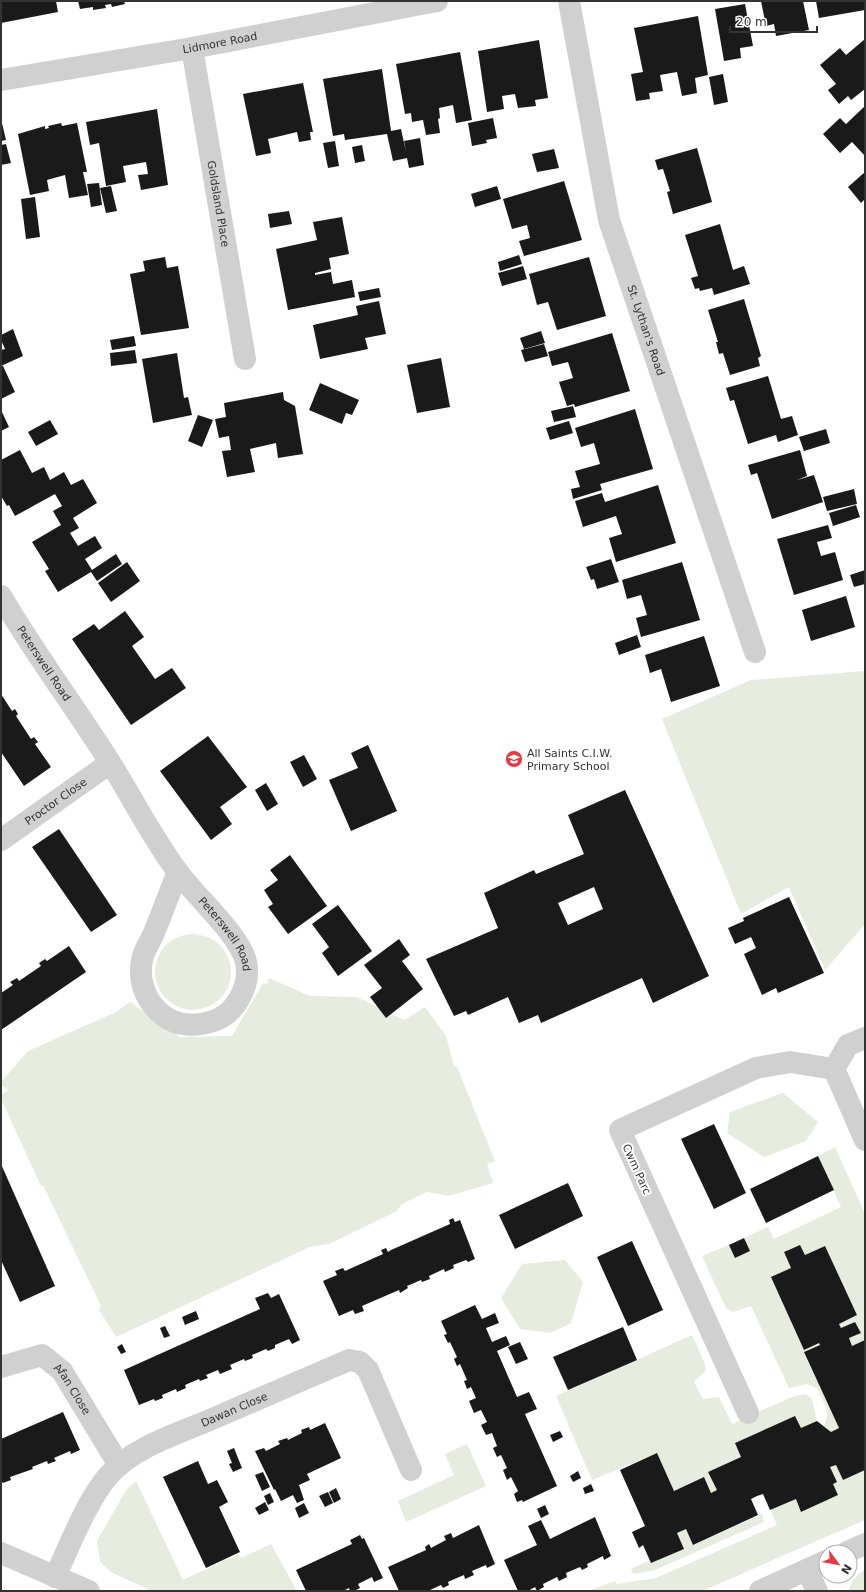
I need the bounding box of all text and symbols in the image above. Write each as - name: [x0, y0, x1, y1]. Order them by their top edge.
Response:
- scale bar: [730, 8, 817, 34]
- text: 20 m: [736, 15, 767, 29]
- street label: Lidmore Road: [182, 30, 258, 56]
- street label: Goldsland Place: [204, 160, 232, 248]
- street label: St. Lythan's Road: [624, 283, 667, 377]
- street label: Peterswell Road: [14, 624, 73, 704]
- place label: All Saints C.I.W. Primary School: [527, 747, 612, 773]
- school or university icon: All Saints C.I.W. Primary School: [504, 749, 524, 769]
- street label: Proctor Close: [23, 775, 90, 828]
- street label: Peterswell Road: [195, 895, 253, 972]
- street label: Cwm Parc: [620, 1142, 653, 1197]
- street label: Afan Close: [51, 1361, 93, 1417]
- street label: Dawan Close: [199, 1390, 270, 1430]
- north arrow: [818, 1544, 858, 1584]
- text: N: [838, 1562, 854, 1576]

